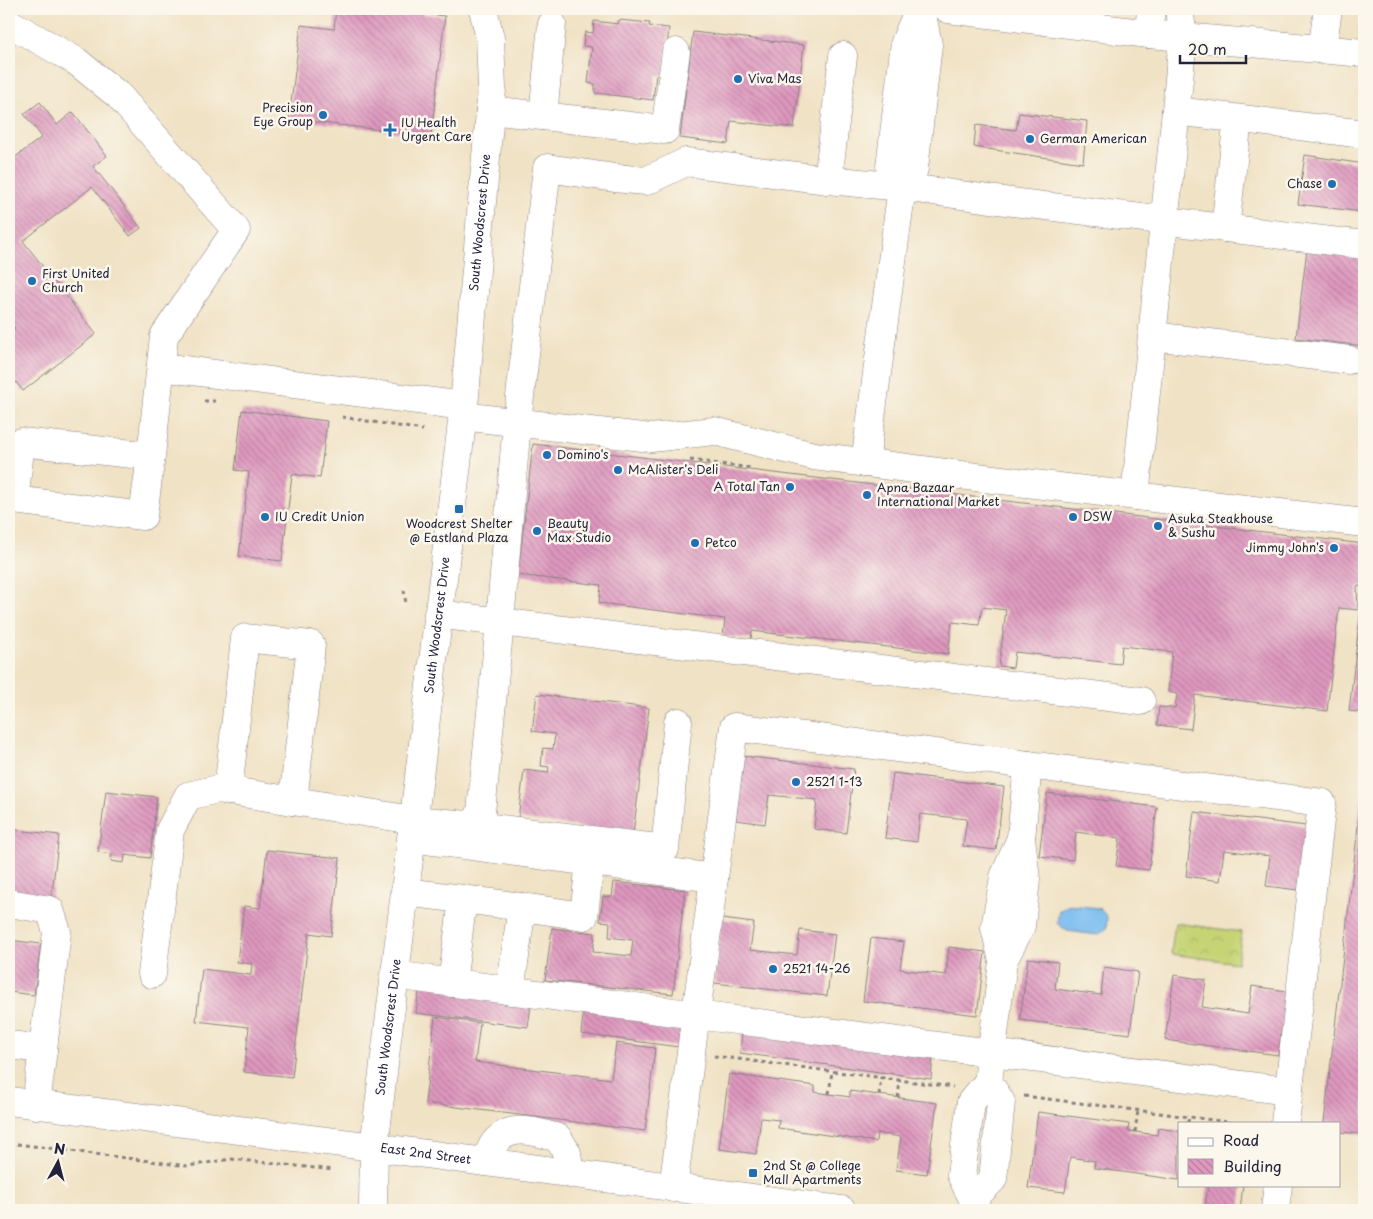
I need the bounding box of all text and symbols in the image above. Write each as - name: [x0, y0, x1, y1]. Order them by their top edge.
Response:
- scale bar: [1180, 32, 1247, 64]
- text: 20 m: [1188, 37, 1227, 60]
- place label: Viva Mas: [748, 69, 802, 87]
- marker: Viva Mas: [732, 73, 744, 85]
- place label: Precision Eye Group: [253, 98, 313, 130]
- marker: Precision Eye Group: [317, 109, 329, 121]
- place label: IU Health Urgent Care: [401, 113, 472, 145]
- marker: IU Health Urgent Care: [383, 123, 397, 137]
- place label: German American: [1040, 129, 1147, 147]
- marker: German American: [1024, 133, 1036, 145]
- street label: South Woodscrest Drive: [464, 153, 494, 292]
- place label: Chase: [1287, 174, 1322, 192]
- marker: Chase: [1326, 178, 1338, 190]
- place label: First United Church: [42, 264, 110, 296]
- marker: First United Church: [26, 275, 38, 287]
- place label: Domino's: [557, 445, 609, 463]
- marker: Domino's: [541, 449, 553, 461]
- place label: McAlister's Deli: [628, 460, 718, 478]
- marker: McAlister's Deli: [612, 464, 624, 476]
- place label: A Total Tan: [714, 477, 780, 495]
- place label: Apna Bazaar International Market: [877, 478, 999, 510]
- marker: A Total Tan: [784, 481, 796, 493]
- marker: Apna Bazaar International Market: [861, 489, 873, 501]
- marker: Woodcrest Shelter @ Eastland Plaza: [453, 503, 465, 515]
- place label: IU Credit Union: [275, 507, 364, 525]
- place label: DSW: [1083, 507, 1113, 525]
- place label: Asuka Steakhouse & Sushu: [1168, 509, 1273, 541]
- marker: IU Credit Union: [259, 511, 271, 523]
- marker: DSW: [1067, 511, 1079, 523]
- place label: Woodcrest Shelter @ Eastland Plaza: [406, 514, 513, 546]
- place label: Beauty Max Studio: [547, 514, 611, 546]
- marker: Asuka Steakhouse & Sushu: [1152, 520, 1164, 532]
- marker: Beauty Max Studio: [531, 525, 543, 537]
- place label: Petco: [705, 533, 737, 551]
- marker: Petco: [689, 537, 701, 549]
- place label: Jimmy John's: [1246, 538, 1325, 556]
- marker: Jimmy John's: [1328, 542, 1340, 554]
- street label: South Woodscrest Drive: [419, 556, 454, 694]
- place label: 2521 1-13: [806, 772, 863, 790]
- marker: 2521 1-13: [790, 776, 802, 788]
- street label: South Woodscrest Drive: [370, 958, 405, 1096]
- place label: 2521 14-26: [783, 959, 850, 977]
- marker: 2521 14-26: [767, 963, 779, 975]
- legend: [1178, 1122, 1340, 1186]
- text: Road: [1223, 1128, 1259, 1151]
- north arrow: [32, 1136, 82, 1186]
- text: N: [53, 1138, 66, 1160]
- street label: East 2nd Street: [379, 1138, 472, 1168]
- text: Building: [1223, 1154, 1282, 1177]
- place label: 2nd St @ College Mall Apartments: [763, 1156, 862, 1188]
- marker: 2nd St @ College Mall Apartments: [747, 1167, 759, 1179]

